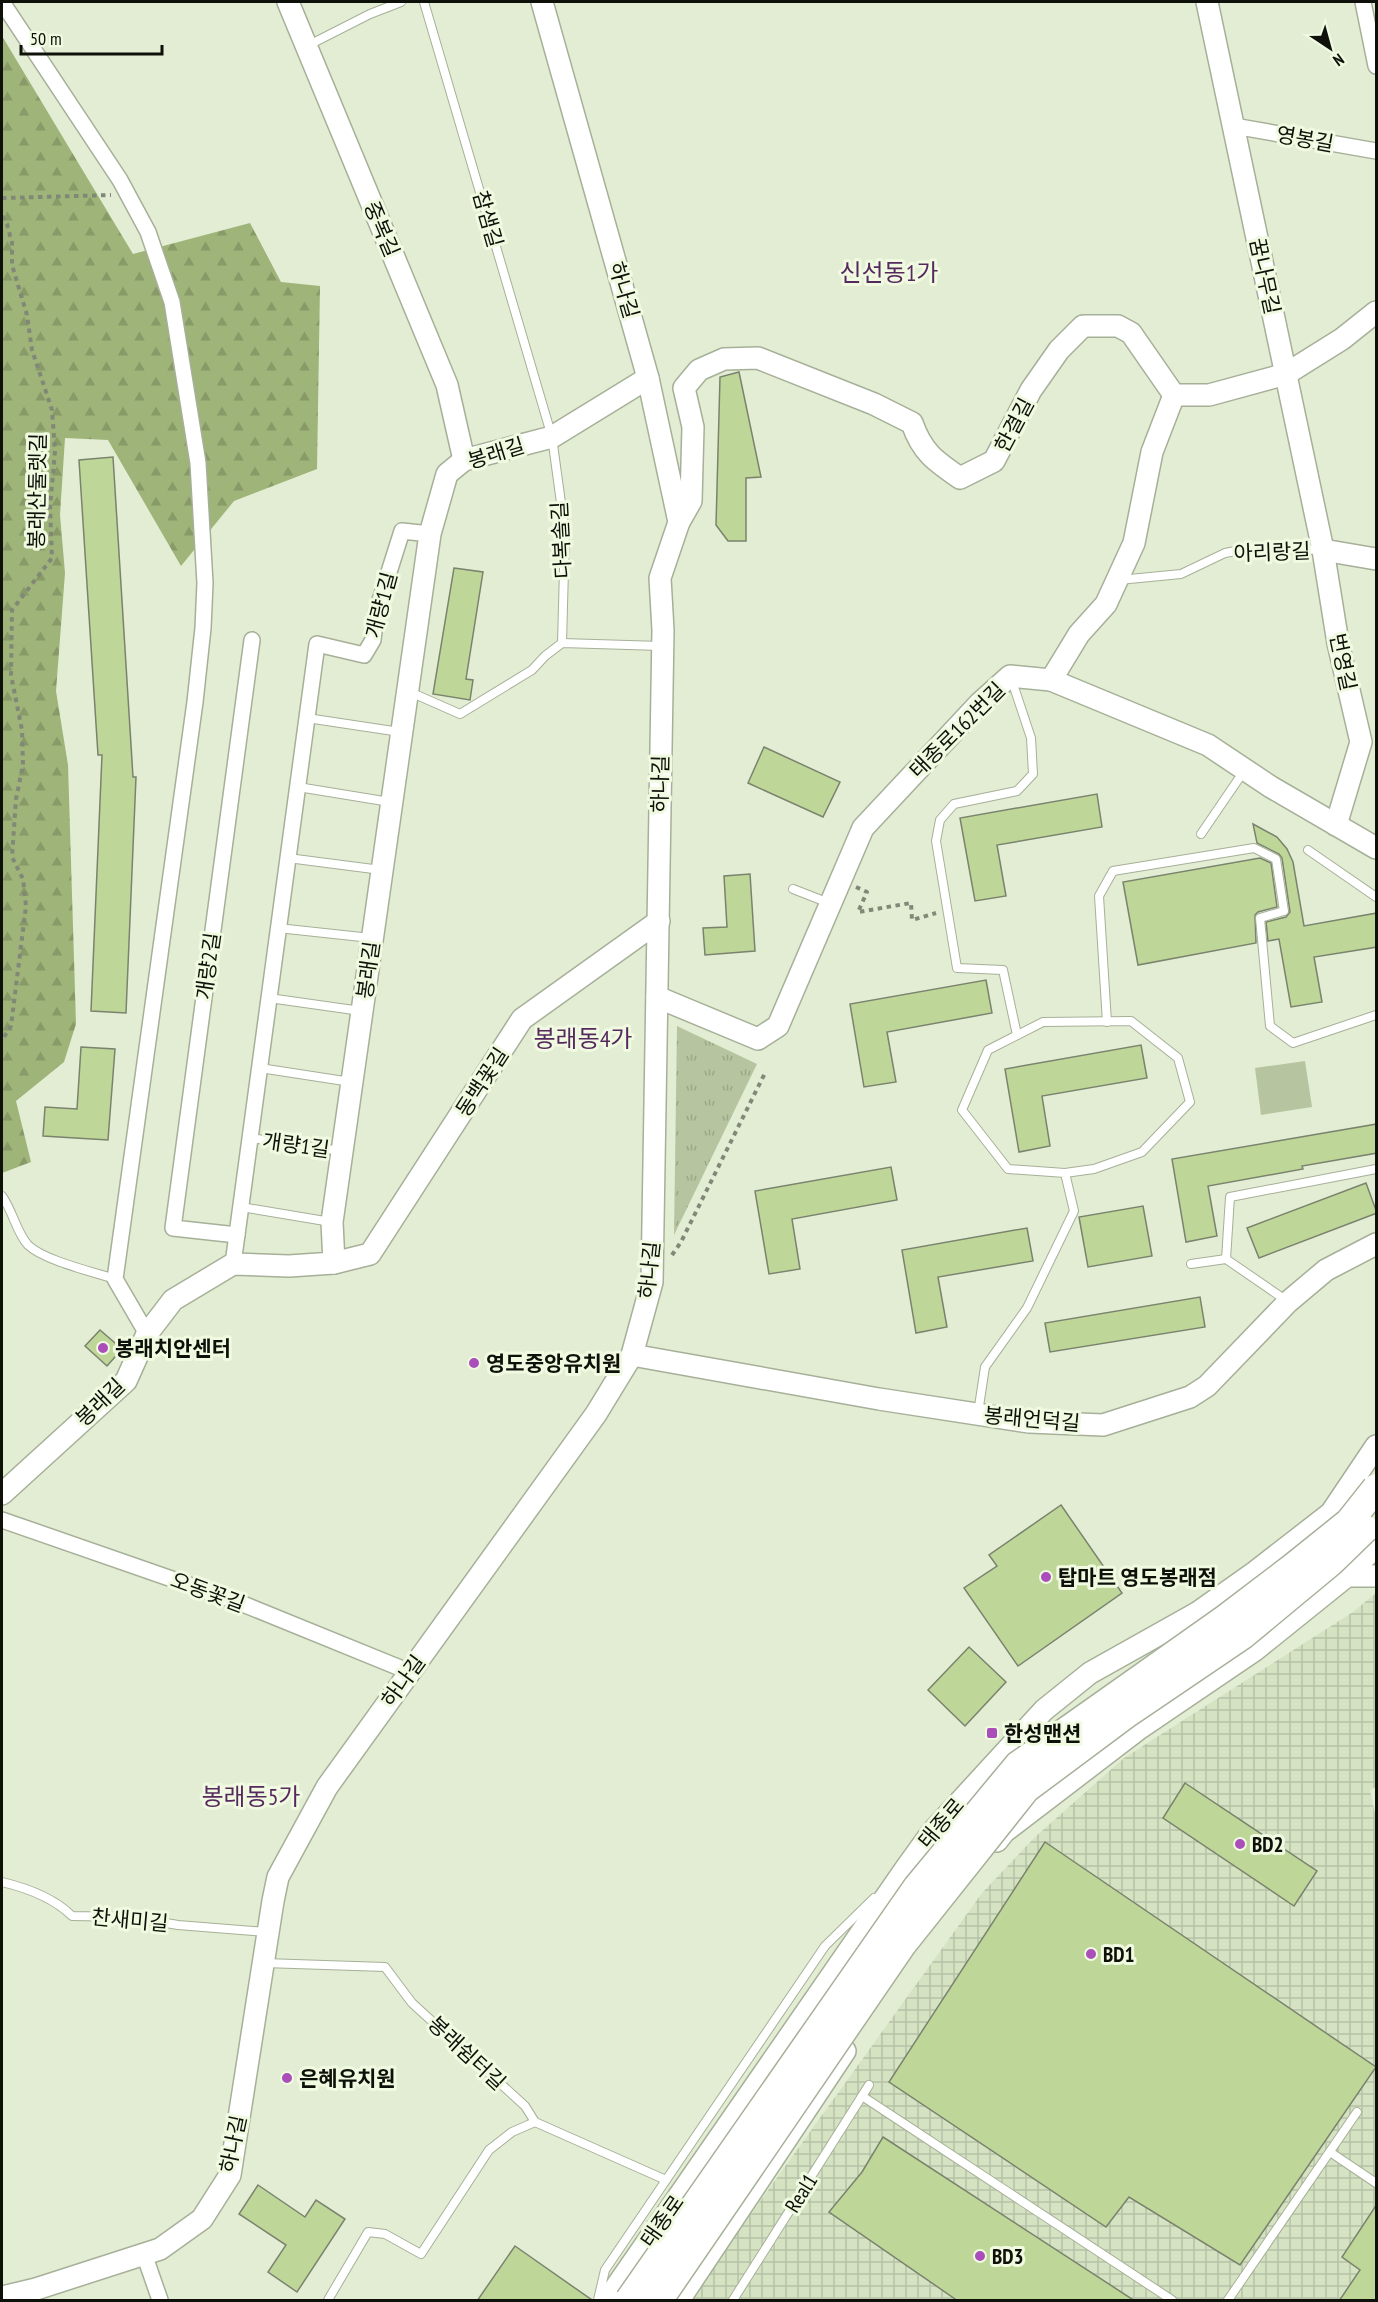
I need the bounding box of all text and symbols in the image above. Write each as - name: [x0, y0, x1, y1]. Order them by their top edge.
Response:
- scale bar: [21, 18, 162, 56]
- north arrow: [1300, 18, 1360, 78]
- text: 50 m: [30, 27, 62, 50]
- text: N: [1329, 50, 1348, 71]
- street label: 영봉길: [1274, 121, 1336, 157]
- street label: 참샘길: [467, 187, 509, 251]
- street label: 중복길: [358, 197, 406, 261]
- street label: 꿈나무길: [1244, 235, 1286, 317]
- district label: 신선동1가: [839, 257, 939, 288]
- street label: 하나길: [603, 258, 645, 322]
- street label: 한결길: [988, 393, 1040, 457]
- street label: 봉래길: [464, 432, 528, 474]
- street label: 봉래산둘렛길: [22, 433, 52, 549]
- street label: 다복솔길: [545, 501, 577, 579]
- street label: 아리랑길: [1233, 537, 1311, 567]
- street label: 개량1길: [359, 569, 403, 641]
- street label: 번영길: [1324, 631, 1362, 693]
- street label: 태종로162번길: [903, 676, 1011, 784]
- street label: 하나길: [646, 755, 674, 813]
- street label: 개량2길: [190, 931, 226, 1001]
- street label: 봉래길: [351, 939, 385, 1001]
- district label: 봉래동4가: [533, 1023, 633, 1054]
- street label: 동백꽃길: [450, 1042, 514, 1122]
- street label: 개량1길: [261, 1127, 331, 1163]
- street label: 하나길: [633, 1240, 665, 1300]
- place label: 봉래치안센터: [115, 1335, 231, 1362]
- marker: 봉래치안센터: [96, 1341, 110, 1355]
- place label: 영도중앙유치원: [486, 1350, 621, 1377]
- marker: 영도중앙유치원: [467, 1356, 481, 1370]
- street label: 봉래길: [70, 1372, 130, 1432]
- street label: 봉래언덕길: [983, 1401, 1081, 1437]
- place label: 탑마트 영도봉래점: [1058, 1564, 1217, 1591]
- street label: 오동꽃길: [167, 1566, 249, 1618]
- marker: 탑마트 영도봉래점: [1039, 1570, 1053, 1584]
- street label: 하나길: [375, 1650, 431, 1712]
- place label: 한성맨션: [1004, 1720, 1081, 1747]
- marker: 한성맨션: [985, 1726, 999, 1740]
- district label: 봉래동5가: [201, 1781, 301, 1812]
- street label: 태종로: [912, 1792, 970, 1854]
- place label: BD2: [1252, 1831, 1284, 1858]
- marker: BD2: [1233, 1837, 1247, 1851]
- street label: 찬새미길: [90, 1903, 170, 1937]
- place label: BD1: [1103, 1941, 1135, 1968]
- marker: BD1: [1084, 1947, 1098, 1961]
- street label: 봉래쉼터길: [422, 2010, 512, 2096]
- place label: 은혜유치원: [299, 2065, 396, 2092]
- marker: 은혜유치원: [280, 2071, 294, 2085]
- street label: 하나길: [214, 2113, 252, 2175]
- street label: Real1: [779, 2169, 823, 2217]
- street label: 태종로: [634, 2190, 690, 2252]
- place label: BD3: [992, 2243, 1024, 2270]
- marker: BD3: [973, 2249, 987, 2263]

